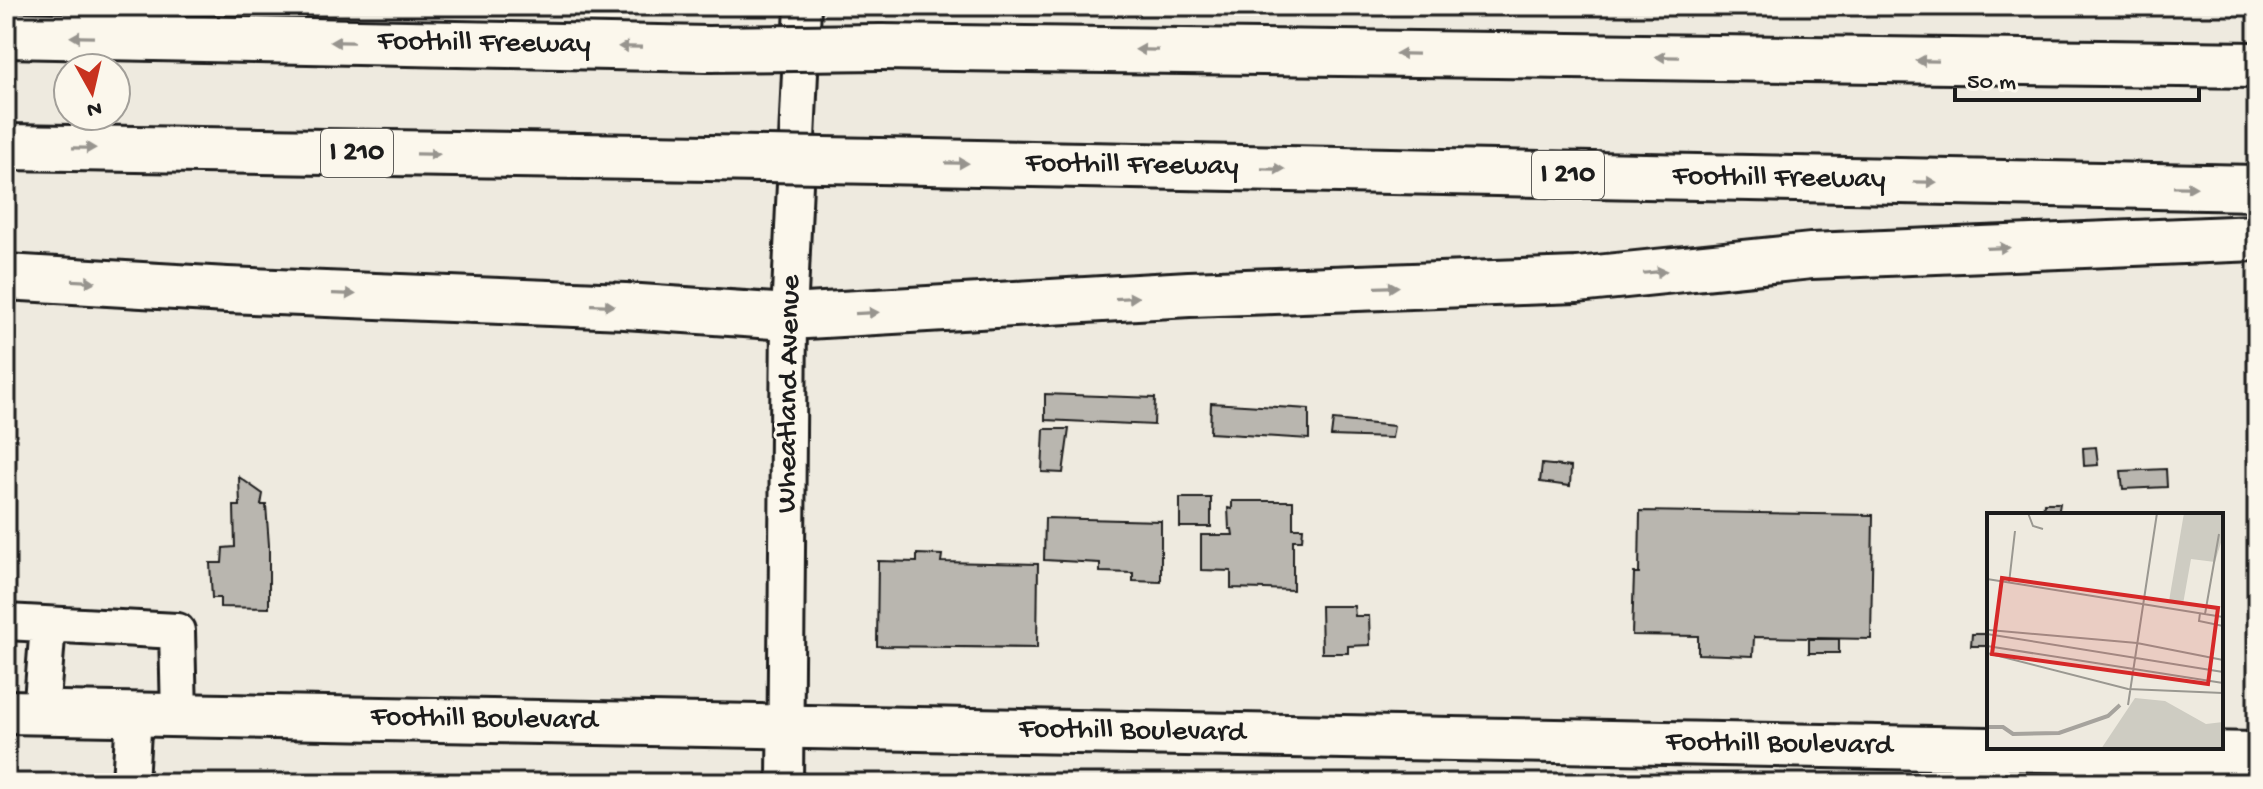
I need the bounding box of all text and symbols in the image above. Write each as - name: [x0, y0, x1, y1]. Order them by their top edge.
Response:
- street label: Foothill Freeway: [376, 25, 591, 63]
- one-way arrow: [69, 31, 94, 43]
- one-way arrow: [329, 35, 354, 48]
- one-way arrow: [617, 41, 642, 53]
- one-way arrow: [1134, 44, 1159, 56]
- one-way arrow: [1394, 48, 1419, 60]
- one-way arrow: [1654, 51, 1679, 63]
- north arrow: [52, 52, 132, 132]
- scale bar: [1955, 52, 2199, 102]
- one-way arrow: [1914, 55, 1939, 67]
- text: 50 m: [1967, 69, 2016, 98]
- text: N: [85, 94, 103, 122]
- road number: I 210: [321, 129, 393, 177]
- one-way arrow: [72, 142, 97, 155]
- one-way arrow: [416, 147, 441, 160]
- street label: Foothill Freeway: [1024, 147, 1239, 185]
- road number: I 210: [1532, 151, 1604, 199]
- one-way arrow: [945, 157, 970, 169]
- street label: Foothill Freeway: [1671, 160, 1886, 198]
- one-way arrow: [1261, 163, 1286, 175]
- one-way arrow: [1913, 175, 1938, 188]
- one-way arrow: [2173, 180, 2198, 193]
- one-way arrow: [1986, 242, 2011, 255]
- one-way arrow: [1643, 266, 1668, 279]
- street label: Wheatland Avenue: [770, 274, 810, 513]
- one-way arrow: [72, 275, 97, 288]
- one-way arrow: [1375, 281, 1400, 294]
- one-way arrow: [332, 288, 357, 301]
- one-way arrow: [1115, 291, 1140, 304]
- one-way arrow: [591, 298, 616, 311]
- one-way arrow: [855, 306, 880, 319]
- inset map: [1987, 513, 2223, 749]
- street label: Foothill Boulevard: [369, 701, 600, 740]
- street label: Foothill Boulevard: [1017, 713, 1248, 752]
- street label: Foothill Boulevard: [1664, 726, 1895, 765]

